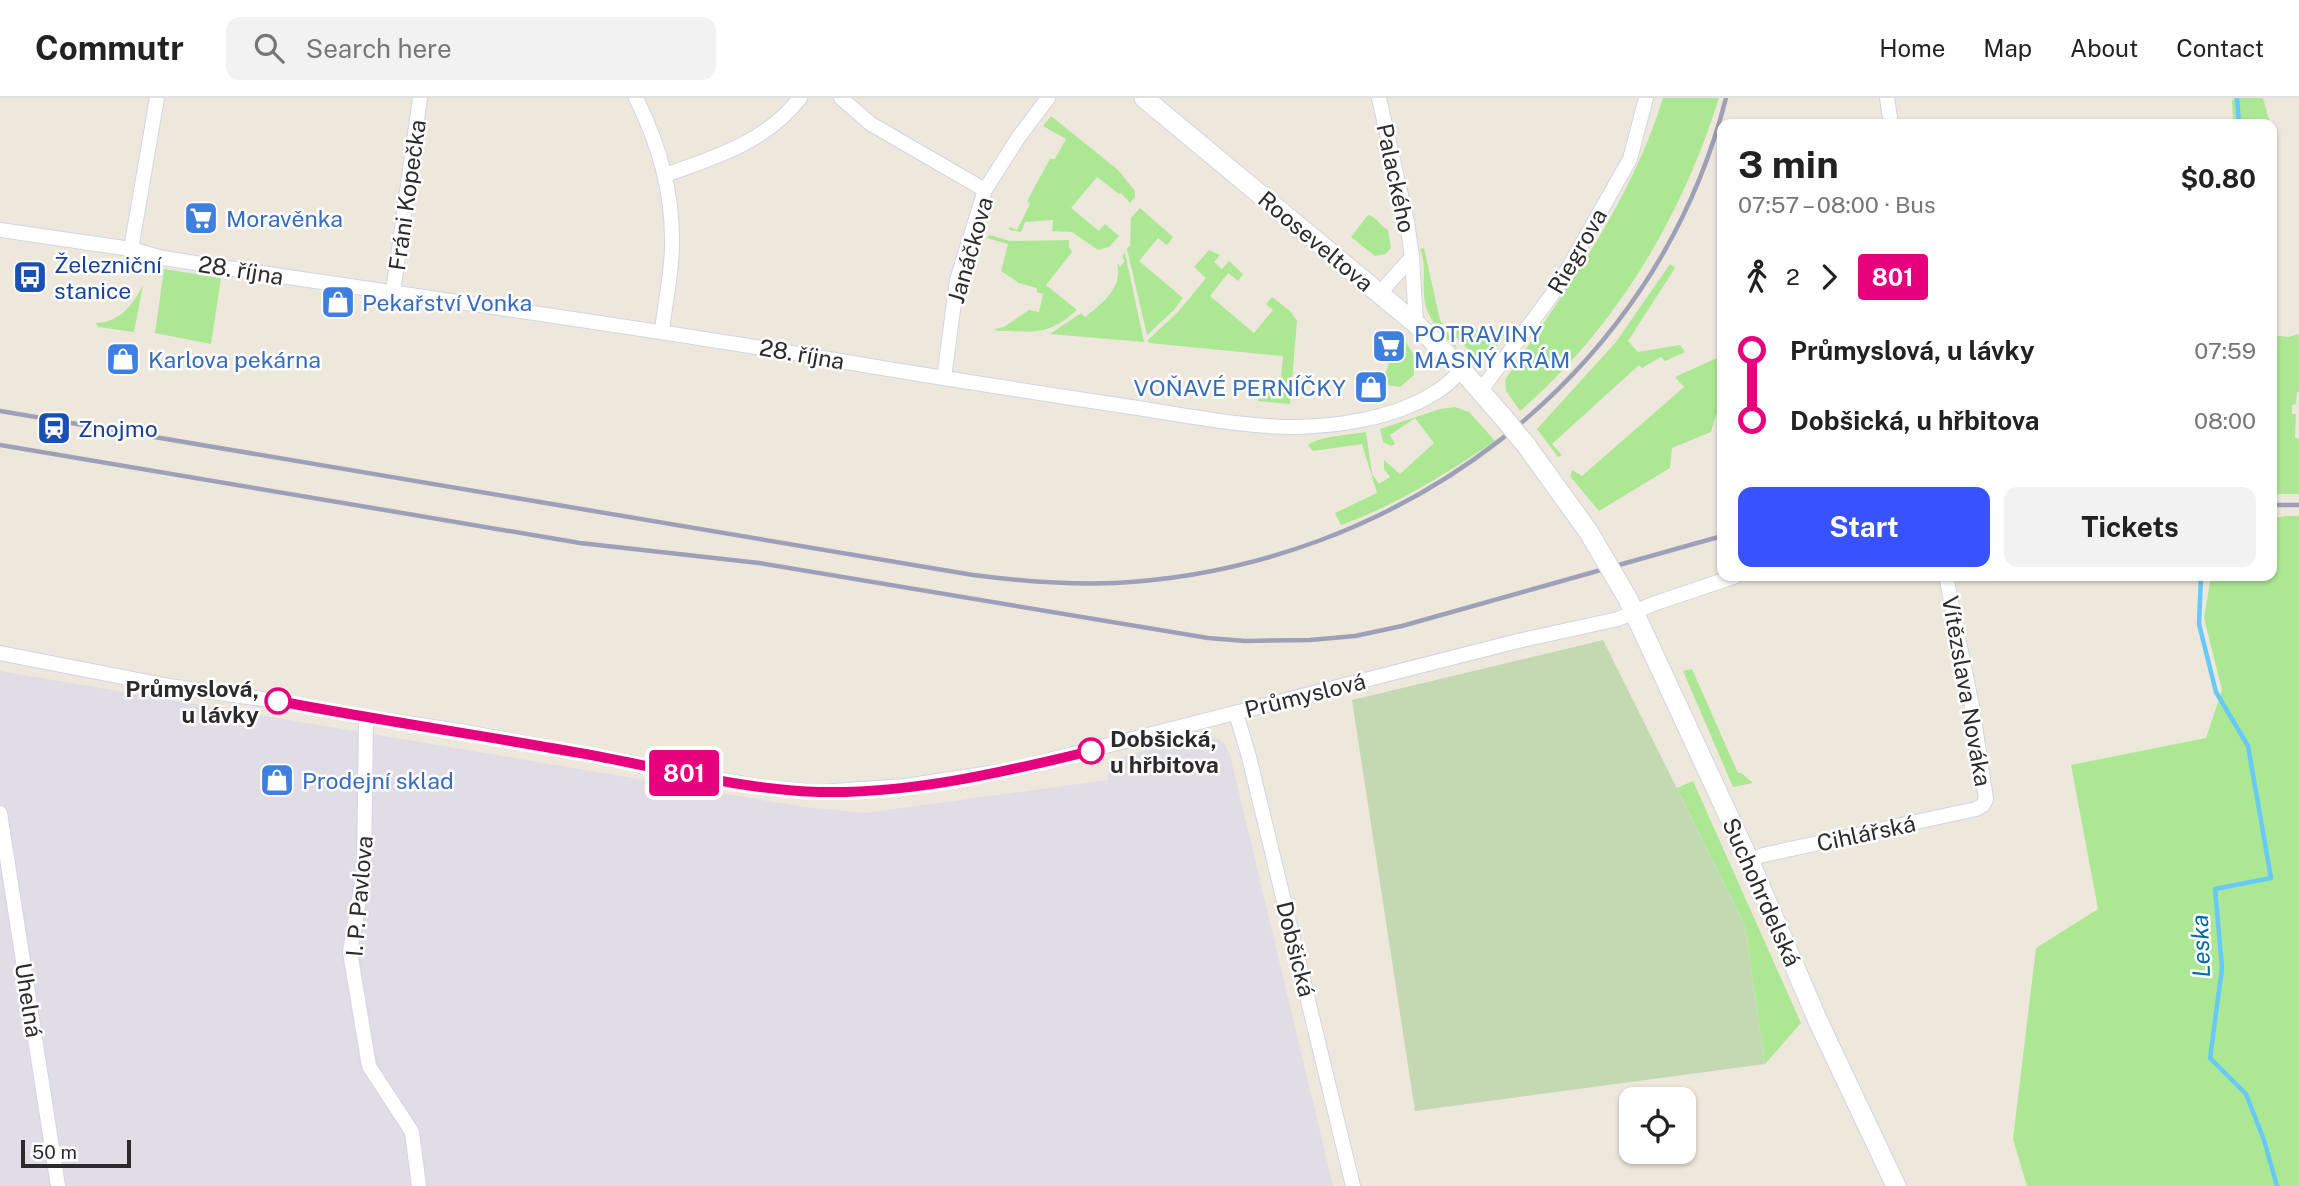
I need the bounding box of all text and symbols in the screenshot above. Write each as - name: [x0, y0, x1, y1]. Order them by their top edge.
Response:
- search box: [226, 17, 716, 80]
- text: Commutr: [35, 29, 184, 67]
- icon: search: [250, 29, 288, 67]
- text: Search here: [306, 33, 452, 64]
- text: Home: [1879, 34, 1945, 62]
- text: Map: [1983, 34, 2032, 62]
- text: About: [2070, 34, 2138, 62]
- text: Contact: [2176, 34, 2264, 62]
- street label: Fráni Kopečka: [383, 118, 431, 272]
- street label: Palackého: [1371, 121, 1421, 235]
- text: 3 min: [1738, 142, 1839, 187]
- text: $0.80: [2180, 163, 2256, 194]
- street label: Rooseveltova: [1253, 185, 1379, 297]
- text: 07:57 – 08:00 · Bus: [1738, 191, 1936, 218]
- street label: Janáčkova: [942, 194, 998, 306]
- supermarket icon: Moravěnka: [182, 199, 220, 237]
- street label: Riegrova: [1542, 204, 1612, 298]
- place label: Moravěnka: [226, 205, 343, 232]
- street label: 28. října: [196, 250, 286, 290]
- place label: Železniční stanice: [54, 251, 162, 304]
- bus stop icon: Železniční stanice: [11, 258, 49, 296]
- icon: walk: [1738, 258, 1776, 296]
- icon: forward: [1810, 258, 1848, 296]
- text: 2: [1786, 263, 1800, 290]
- text: 801: [1872, 263, 1914, 291]
- shop icon: Pekařství Vonka: [319, 283, 357, 321]
- place label: Pekařství Vonka: [362, 289, 532, 316]
- place label: POTRAVINY MASNÝ KRÁM: [1414, 320, 1570, 373]
- supermarket icon: POTRAVINY MASNÝ KRÁM: [1370, 327, 1408, 365]
- street label: 28. října: [757, 333, 847, 375]
- text: Průmyslová, u lávky: [1790, 335, 2035, 366]
- text: 07:59: [2194, 337, 2256, 364]
- shop icon: Karlova pekárna: [104, 340, 142, 378]
- place label: Karlova pekárna: [148, 346, 321, 373]
- shop icon: VOŇAVÉ PERNÍČKY: [1352, 368, 1390, 406]
- place label: VOŇAVÉ PERNÍČKY: [1134, 374, 1346, 401]
- text: Dobšická, u hřbitova: [1790, 405, 2040, 436]
- text: 08:00: [2194, 407, 2256, 434]
- station icon: Znojmo: [35, 409, 73, 447]
- place label: Znojmo: [78, 415, 158, 442]
- button: Start: [1738, 487, 1990, 567]
- button: Tickets: [2004, 487, 2256, 567]
- street label: Vítězslava Nováka: [1937, 594, 1997, 788]
- street label: Průmyslová: [1242, 667, 1368, 723]
- place label: Průmyslová, u lávky: [125, 675, 259, 728]
- marker: Průmyslová, u lávky: [265, 688, 291, 714]
- place label: Dobšická, u hřbitova: [1110, 725, 1219, 778]
- marker: Dobšická, u hřbitova: [1078, 738, 1104, 764]
- line badge: 801: [644, 750, 724, 796]
- text: 801: [663, 759, 705, 787]
- shop icon: Prodejní sklad: [258, 761, 296, 799]
- place label: Prodejní sklad: [302, 767, 454, 794]
- street label: Cihlářská: [1814, 809, 1918, 857]
- street label: Suchohrdelská: [1717, 814, 1807, 970]
- street label: I. P. Pavlova: [340, 834, 378, 958]
- street label: Dobšická: [1271, 898, 1321, 1000]
- water label: Leska: [2185, 914, 2215, 978]
- street label: Uhelná: [10, 961, 48, 1039]
- map controls: [1619, 1087, 1696, 1164]
- button: locate: [1619, 1087, 1696, 1164]
- scale bar: [21, 1137, 131, 1169]
- text: 50 m: [32, 1141, 77, 1163]

